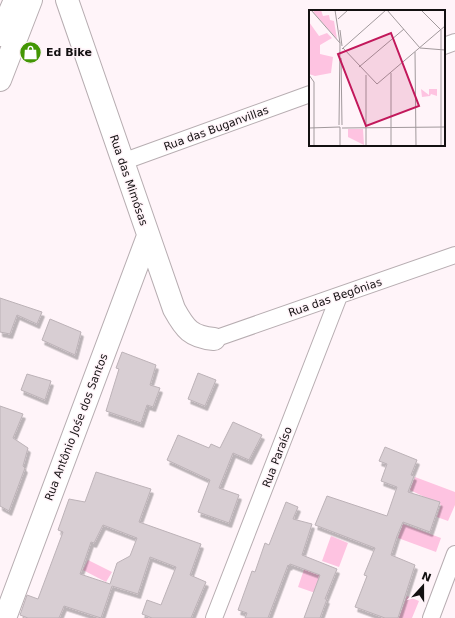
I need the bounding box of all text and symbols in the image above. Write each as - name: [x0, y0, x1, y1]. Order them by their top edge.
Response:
- inset map: [309, 10, 445, 146]
- shop icon: Ed Bike: [17, 39, 43, 65]
- place label: Ed Bike: [46, 46, 92, 59]
- street label: Rua das Buganvillas: [162, 103, 271, 154]
- street label: Rua das Mimósas: [107, 133, 150, 228]
- street label: Rua das Begônias: [287, 275, 384, 320]
- street label: Rua Antônio Jośe dos Santos: [42, 352, 111, 503]
- street label: Rua Paraíso: [260, 425, 295, 489]
- north arrow: [403, 566, 443, 606]
- text: N: [420, 569, 433, 585]

